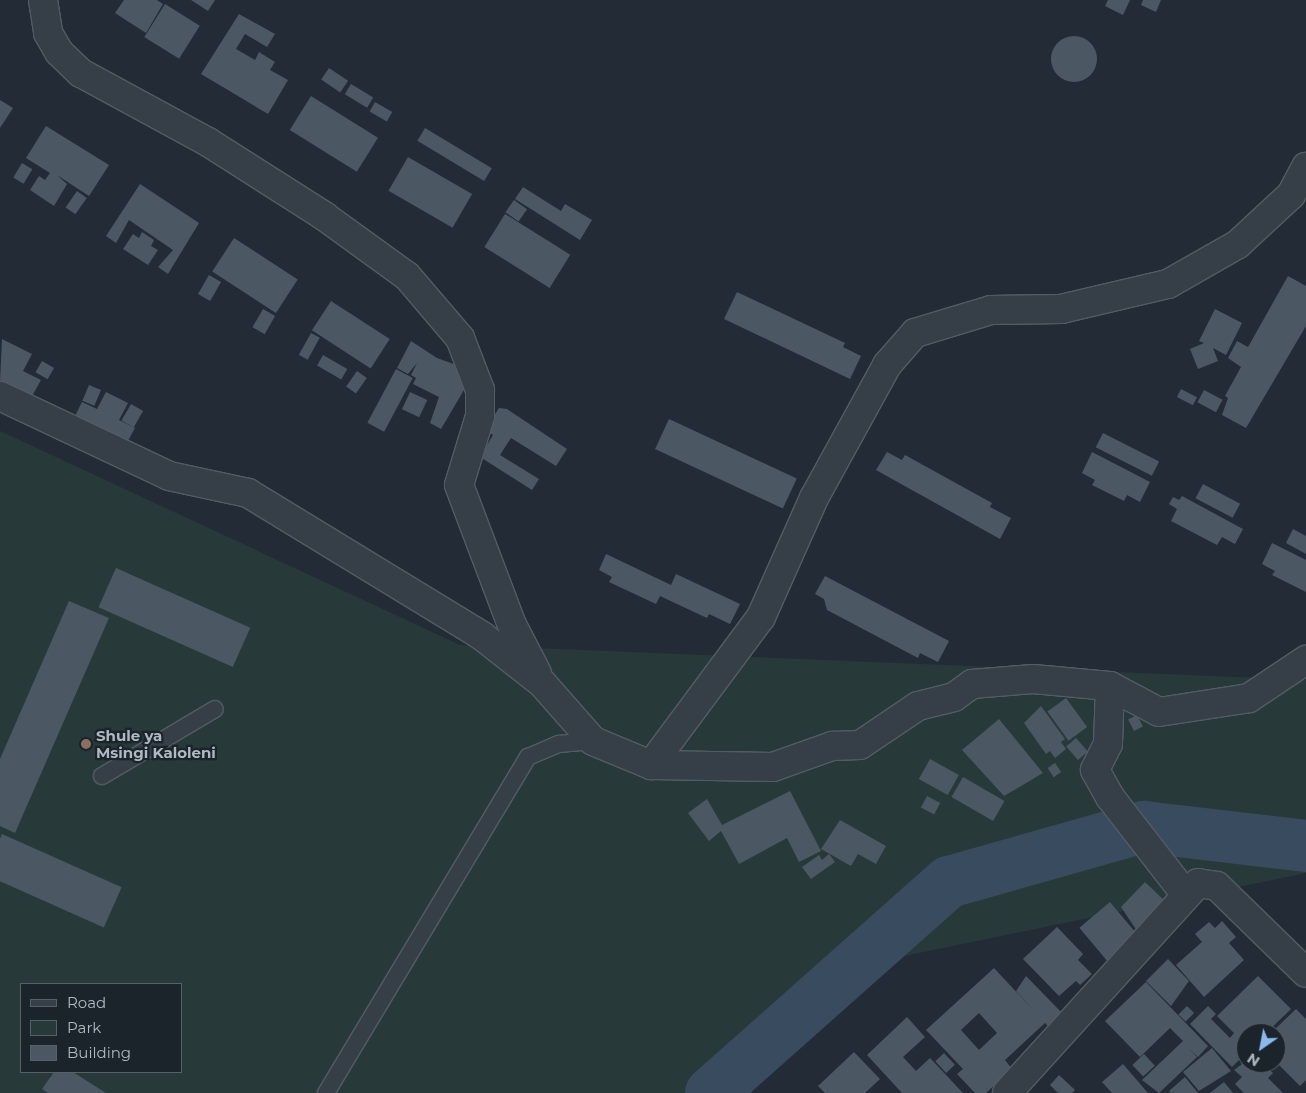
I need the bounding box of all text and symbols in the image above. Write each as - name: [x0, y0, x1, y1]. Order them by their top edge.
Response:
- place label: Shule ya Msingi Kaloleni: [96, 726, 216, 761]
- marker: Shule ya Msingi Kaloleni: [80, 738, 92, 750]
- legend: [20, 983, 182, 1073]
- text: Road: [67, 993, 106, 1012]
- text: Park: [67, 1018, 101, 1037]
- north arrow: [1236, 1023, 1286, 1073]
- text: Building: [67, 1043, 131, 1062]
- text: N: [1244, 1049, 1263, 1070]

